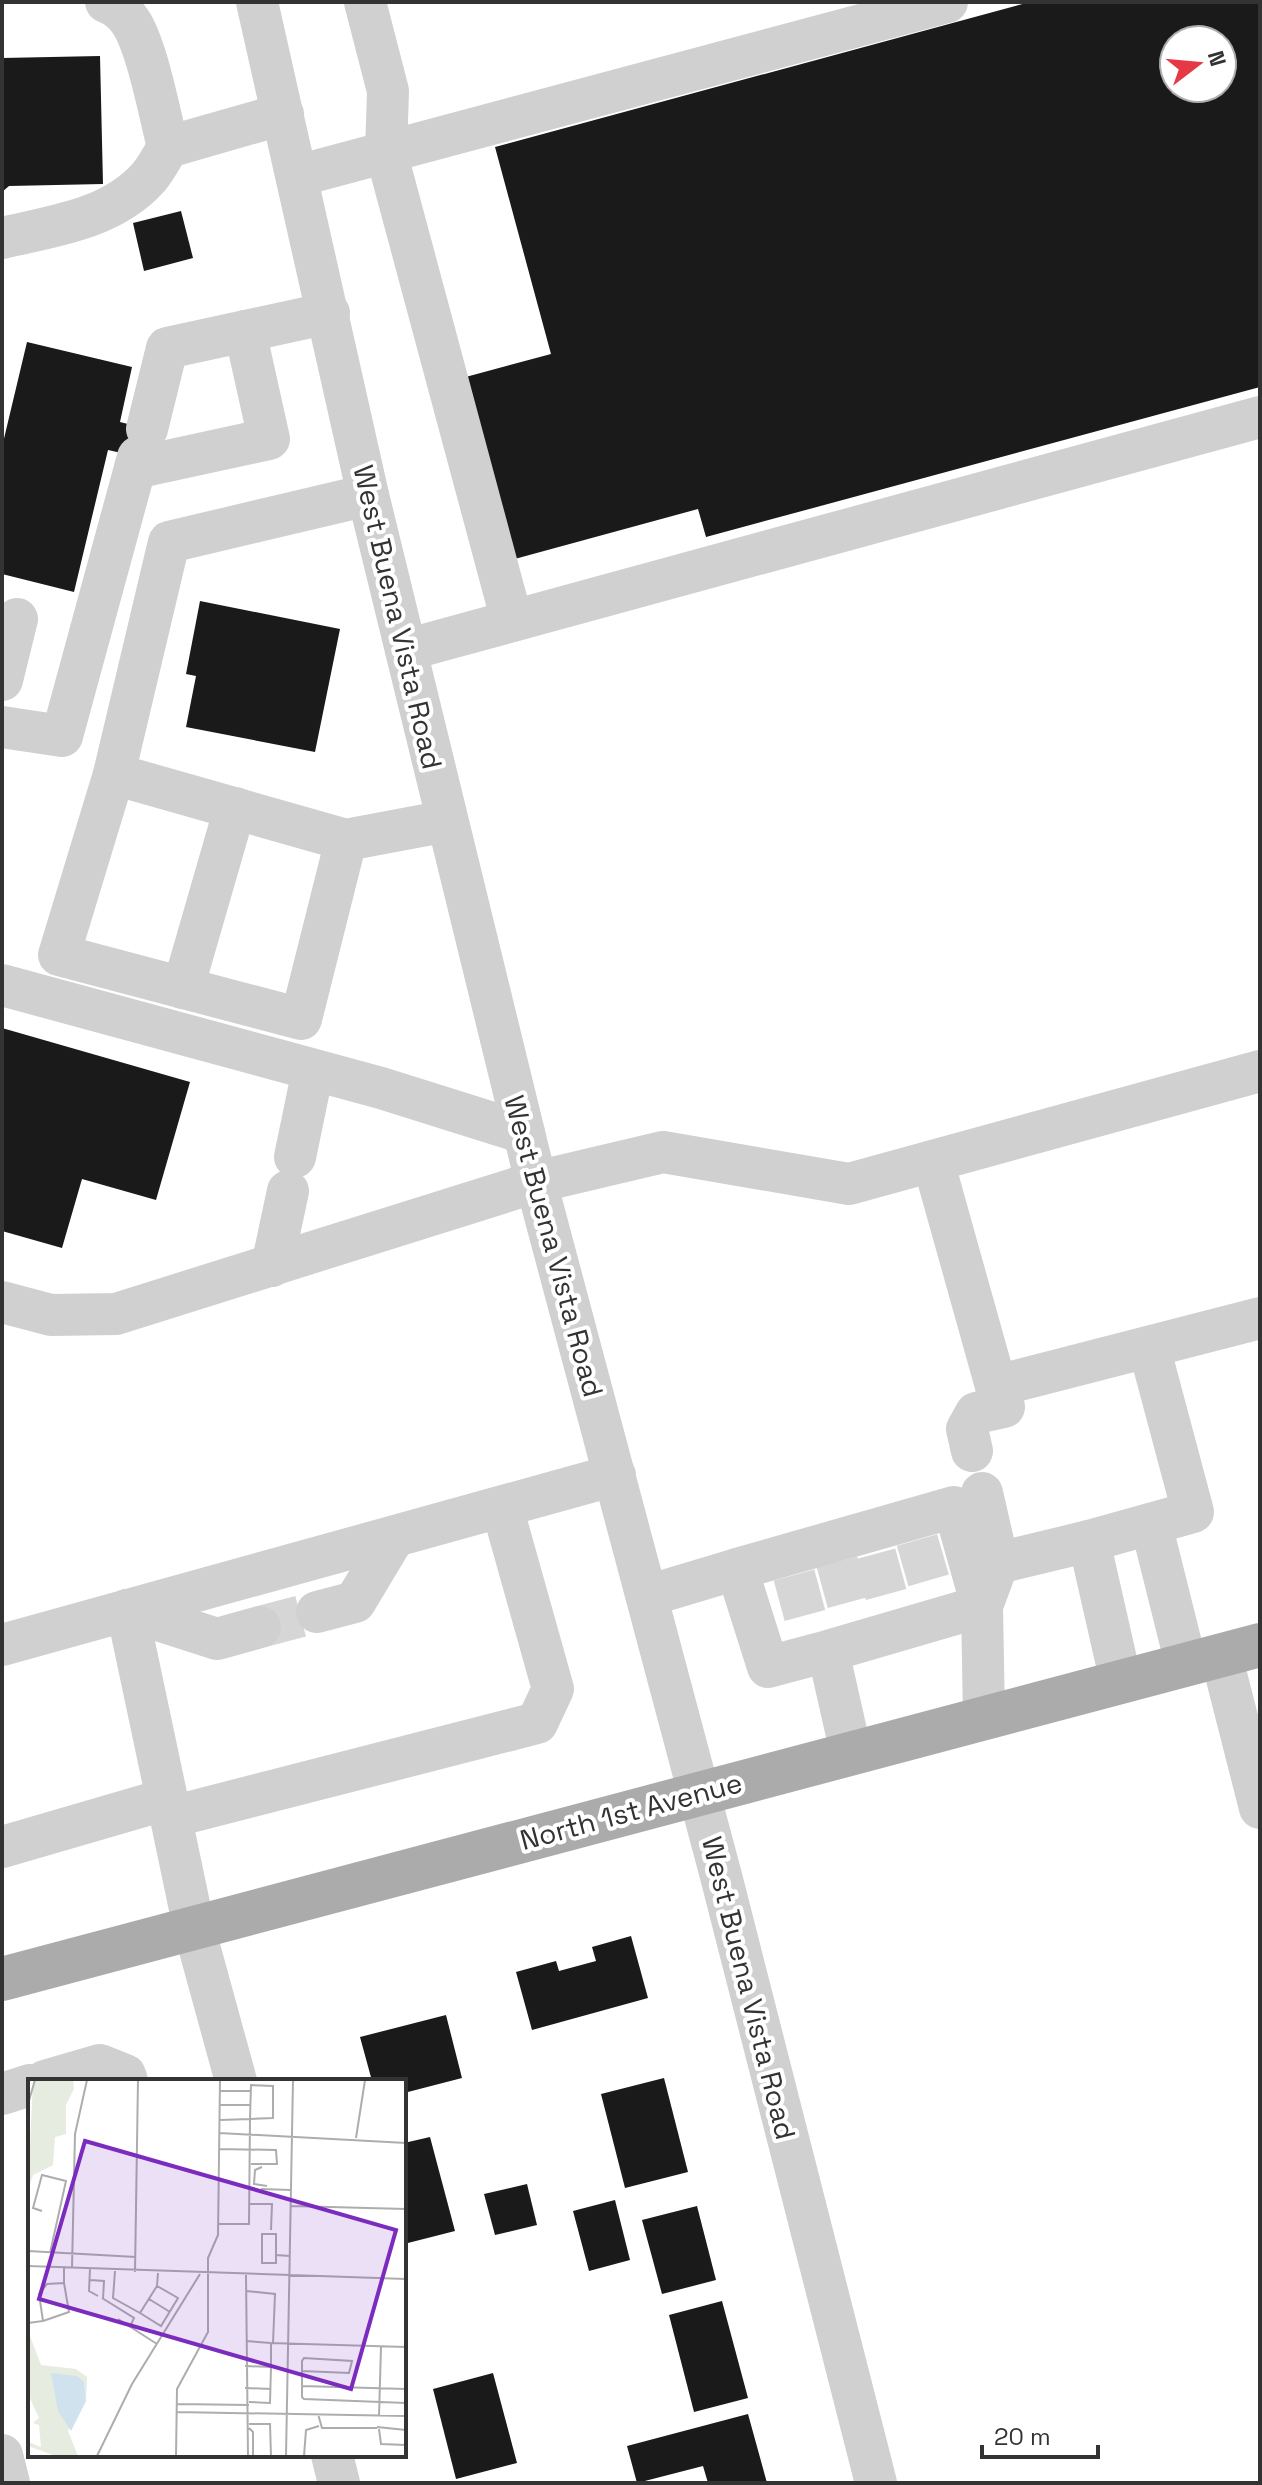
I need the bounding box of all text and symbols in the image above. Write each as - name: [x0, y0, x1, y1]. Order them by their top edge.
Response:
- north arrow: [1158, 24, 1238, 104]
- text: N: [1202, 48, 1233, 69]
- street label: West Buena Vista Road: [345, 461, 451, 773]
- street label: West Buena Vista Road: [496, 1091, 612, 1401]
- street label: North 1st Avenue: [516, 1764, 746, 1858]
- street label: West Buena Vista Road: [694, 1833, 804, 2143]
- inset map: [28, 2079, 406, 2457]
- scale bar: [982, 2409, 1098, 2459]
- text: 20 m: [994, 2421, 1051, 2452]

